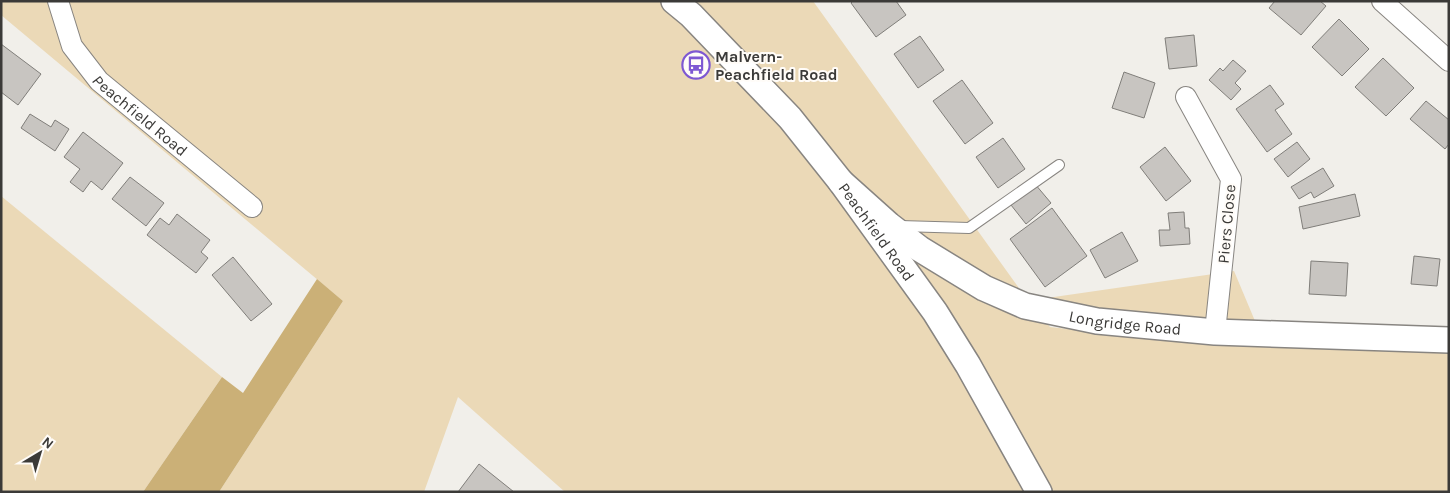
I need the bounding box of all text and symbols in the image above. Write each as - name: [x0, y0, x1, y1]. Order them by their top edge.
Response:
- place label: Malvern- Peachfield Road: [715, 47, 837, 84]
- bus stop icon: Malvern- Peachfield Road: [681, 50, 711, 80]
- street label: Peachfield Road: [88, 72, 191, 160]
- street label: Peachfield Road: [835, 179, 918, 285]
- street label: Piers Close: [1214, 184, 1239, 264]
- street label: Longridge Road: [1067, 306, 1182, 339]
- north arrow: [15, 428, 65, 478]
- text: N: [39, 433, 57, 453]

